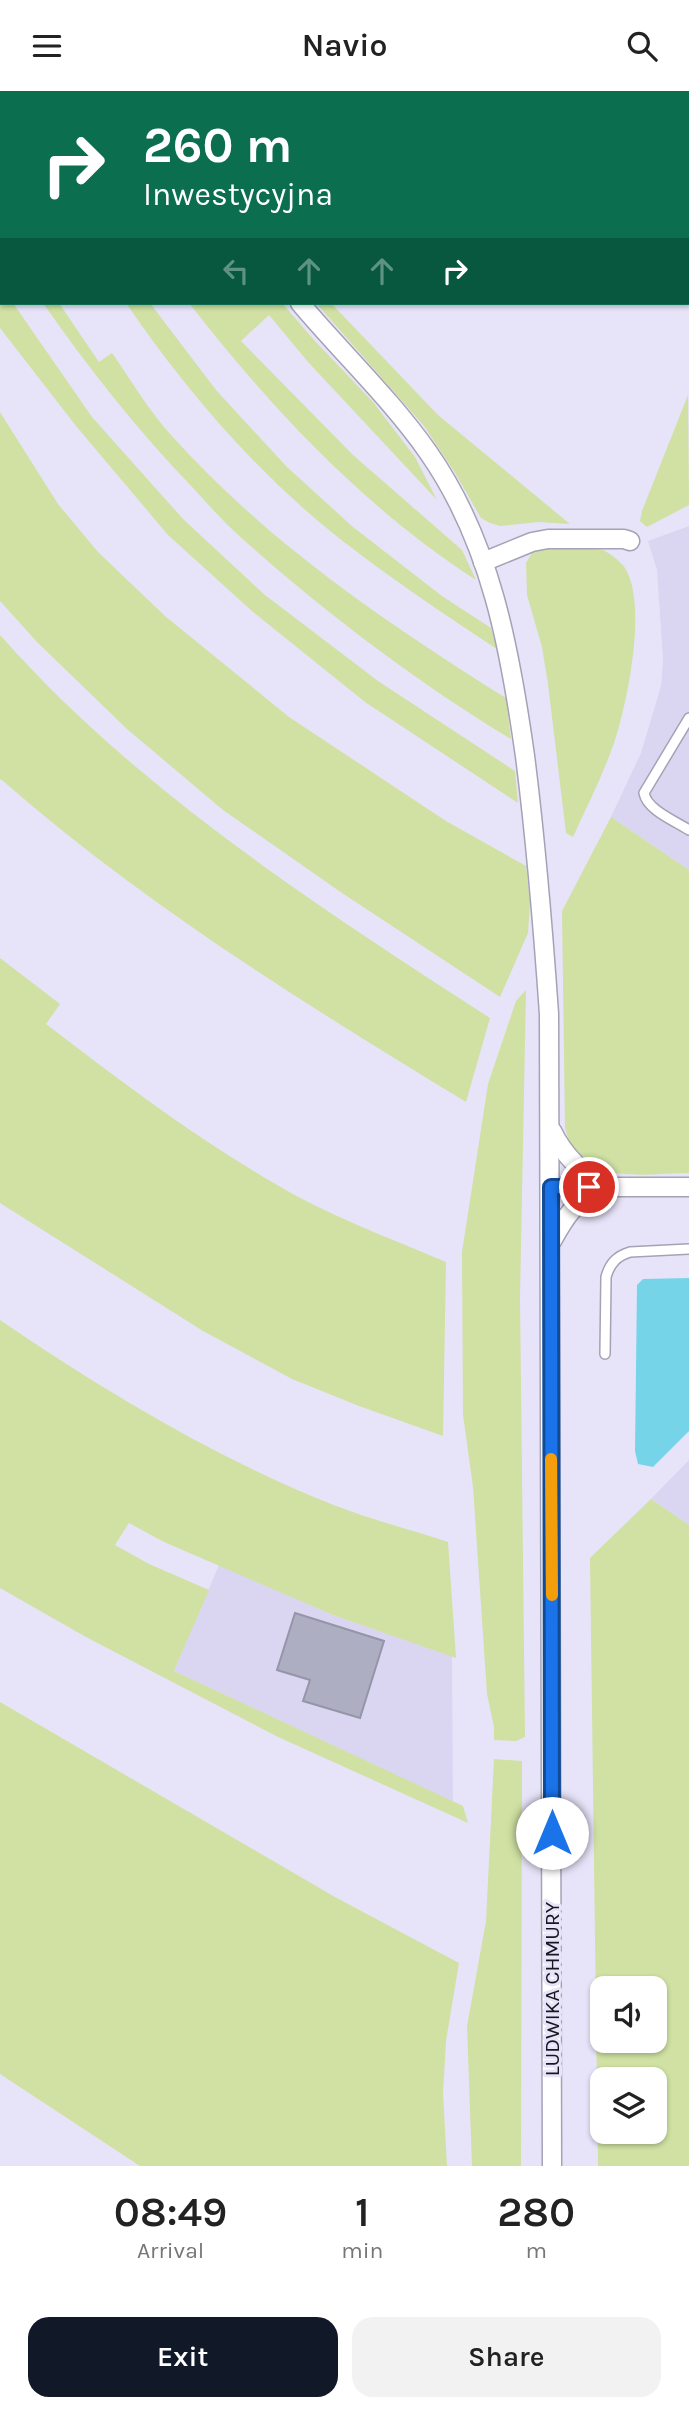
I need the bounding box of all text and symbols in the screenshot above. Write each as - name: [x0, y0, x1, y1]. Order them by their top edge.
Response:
- icon: menu: [28, 27, 66, 65]
- text: Navio: [302, 27, 387, 64]
- icon: search: [623, 27, 661, 65]
- text: 260 m: [143, 117, 292, 174]
- icon: right: [28, 119, 119, 210]
- text: Inwestycyjna: [143, 176, 333, 213]
- icon: left: [217, 252, 255, 290]
- icon: ahead: [290, 252, 328, 290]
- icon: ahead: [363, 252, 401, 290]
- icon: right: [436, 252, 474, 290]
- pin: [559, 1157, 619, 1217]
- icon: arrive: [570, 1168, 608, 1206]
- position arrow: [515, 1796, 589, 1870]
- street label: LUDWIKA CHMURY: [540, 1901, 564, 2076]
- map controls: [590, 1976, 667, 2144]
- button: sound: [590, 1976, 667, 2053]
- button: layers: [590, 2067, 667, 2144]
- text: 08:49: [114, 2187, 227, 2237]
- text: 1: [355, 2187, 370, 2237]
- text: 280: [497, 2187, 575, 2237]
- text: Arrival: [137, 2237, 204, 2264]
- text: min: [341, 2237, 383, 2264]
- text: m: [525, 2237, 547, 2264]
- button: Exit: [28, 2317, 338, 2397]
- button: Share: [352, 2317, 661, 2397]

